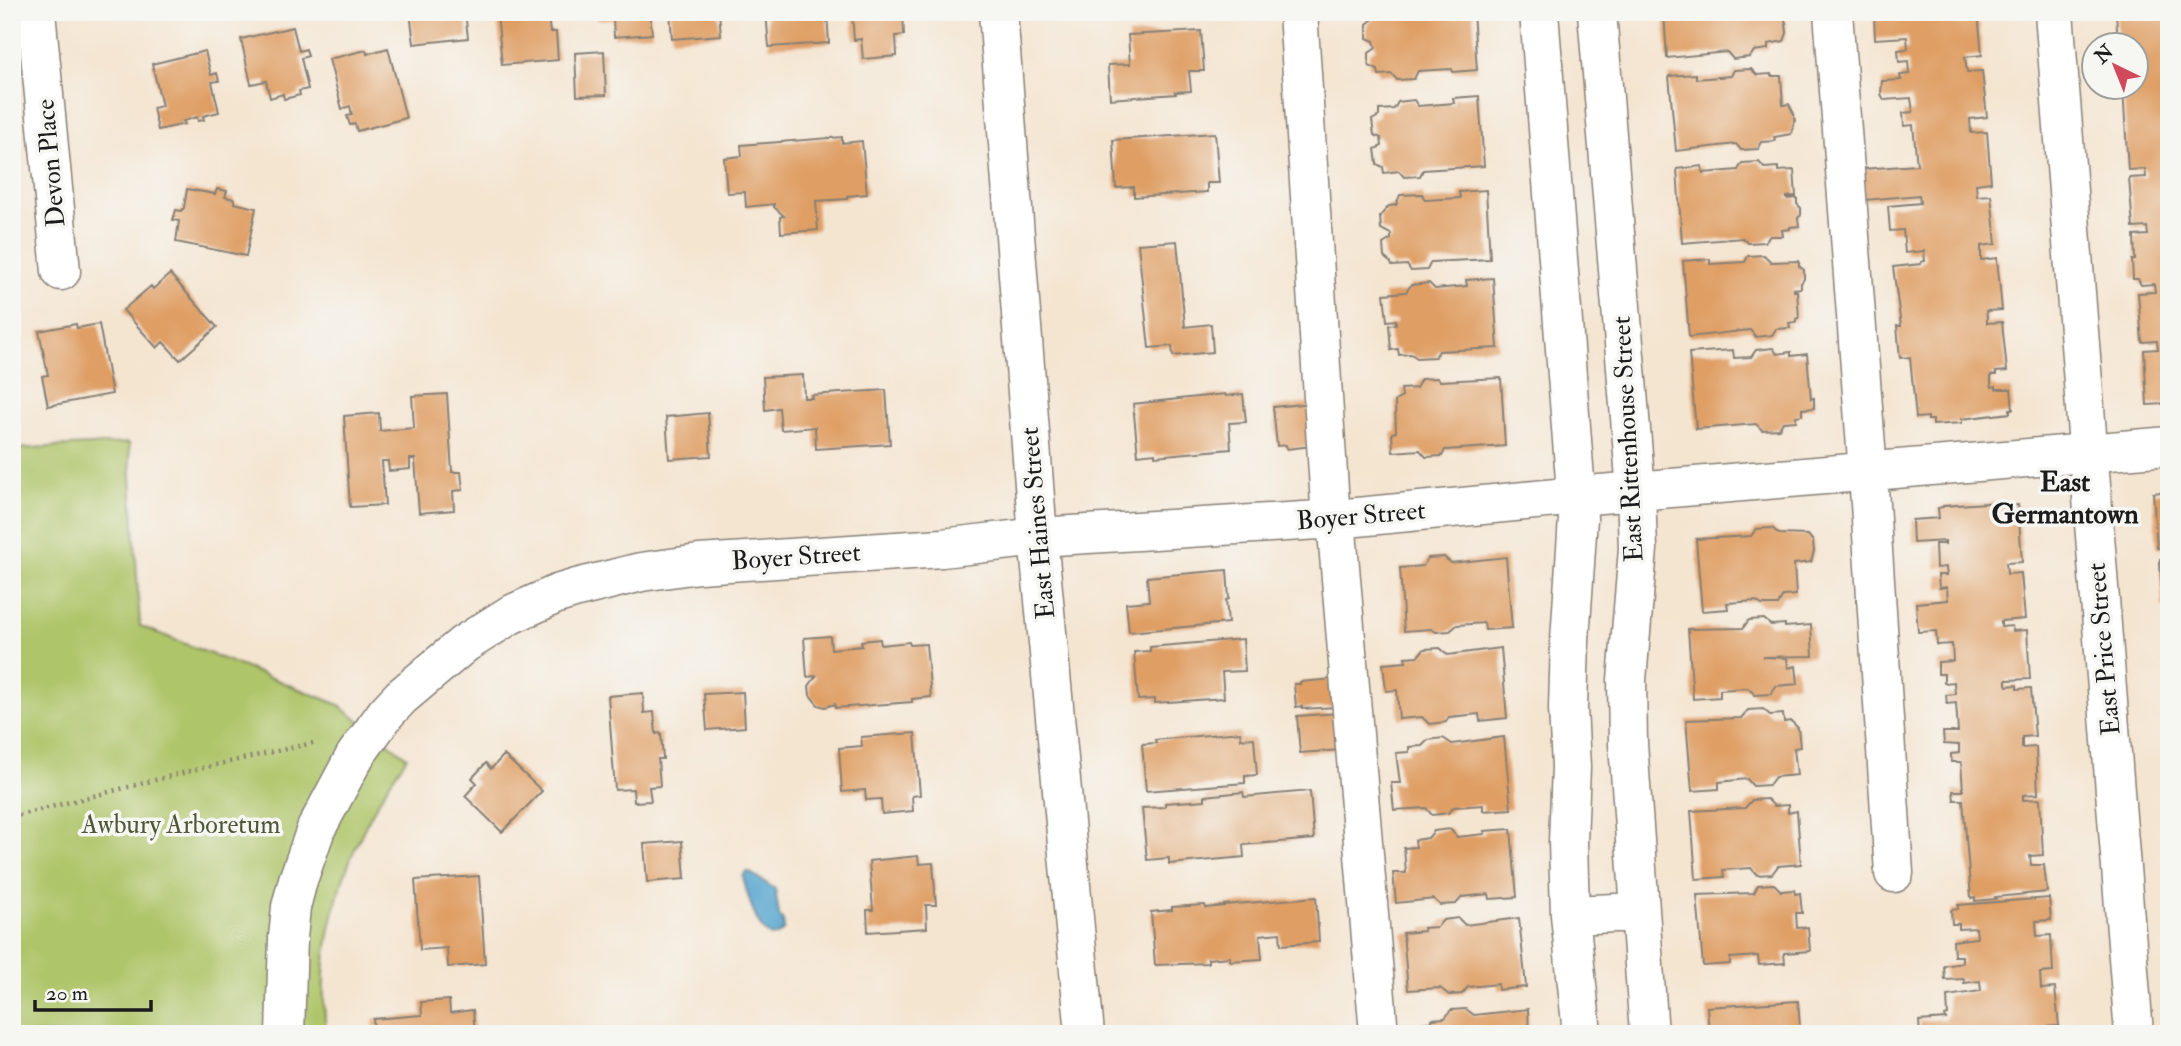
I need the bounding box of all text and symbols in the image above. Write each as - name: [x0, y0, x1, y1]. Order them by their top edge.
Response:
- north arrow: [2080, 32, 2150, 102]
- text: N: [2089, 39, 2119, 70]
- street label: Devon Place: [29, 98, 73, 228]
- street label: East Rittenhouse Street: [1606, 315, 1650, 563]
- street label: East Haines Street: [1014, 426, 1062, 620]
- district label: East Germantown: [1991, 465, 2139, 532]
- street label: Boyer Street: [1295, 494, 1427, 538]
- street label: Boyer Street: [730, 537, 862, 577]
- street label: East Price Street: [2081, 561, 2127, 737]
- park label: Awbury Arboretum: [81, 809, 280, 841]
- scale bar: [35, 969, 150, 1013]
- text: 20 m: [46, 980, 88, 1007]

